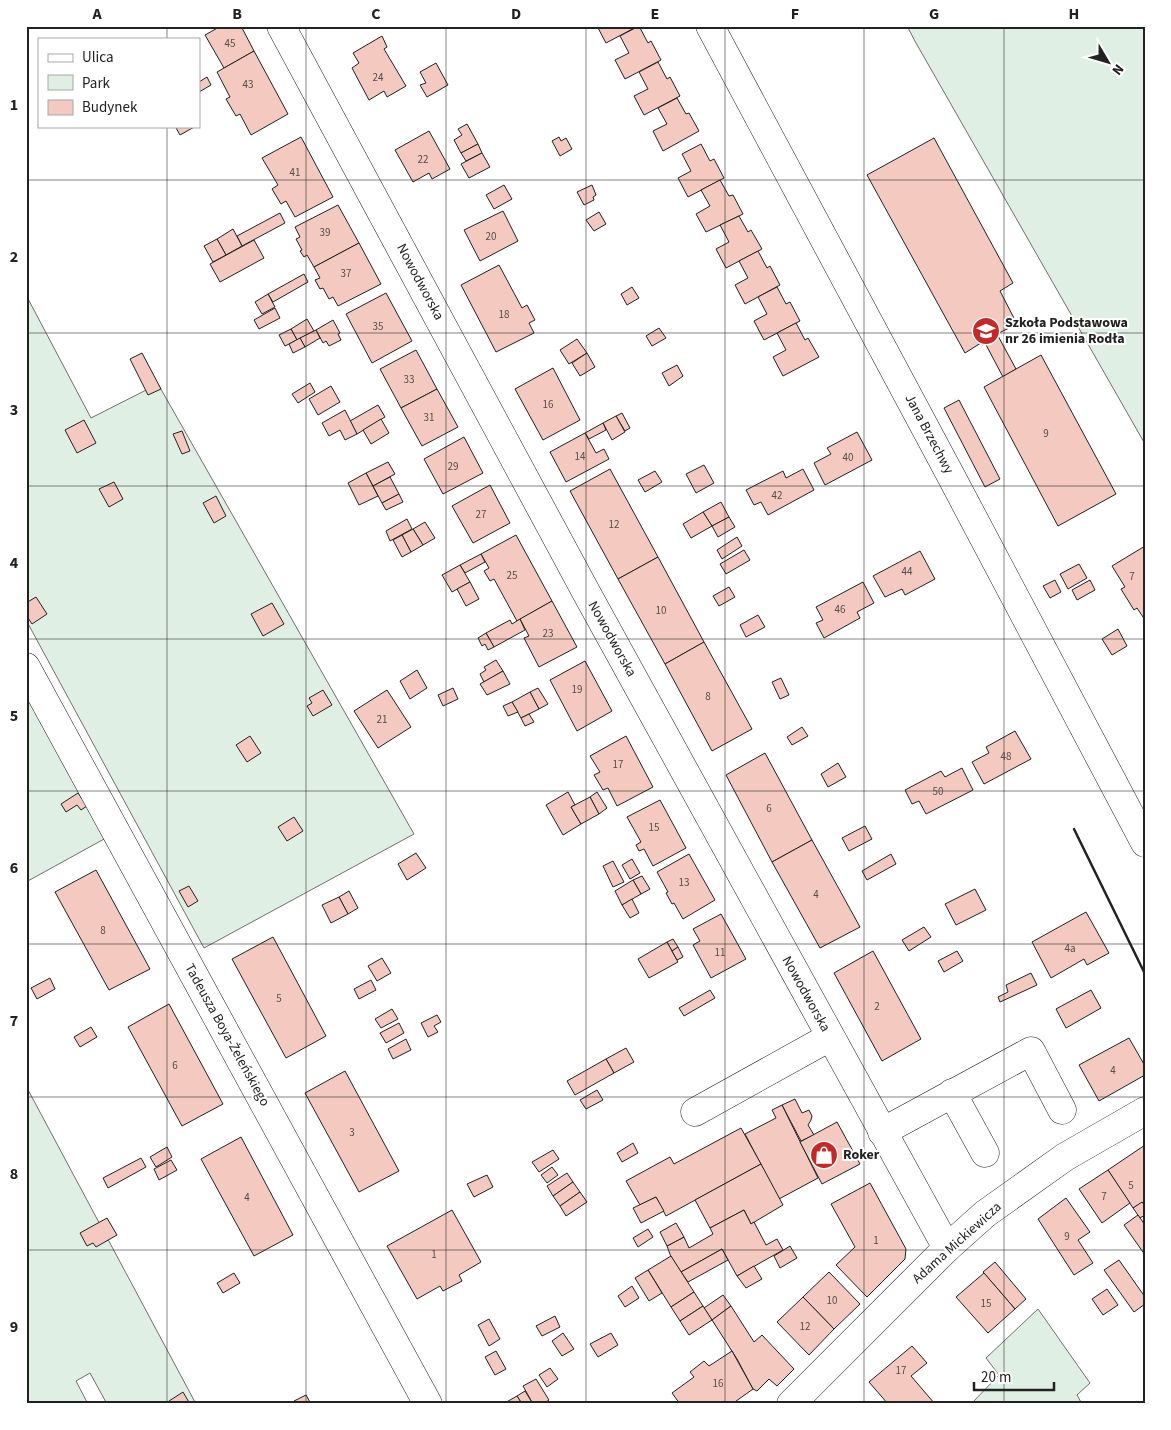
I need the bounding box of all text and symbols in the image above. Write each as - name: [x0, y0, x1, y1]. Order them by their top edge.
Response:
- text: A: [91, 3, 102, 25]
- text: B: [232, 3, 242, 25]
- text: C: [371, 3, 381, 25]
- text: D: [511, 3, 521, 25]
- text: E: [651, 3, 659, 25]
- text: F: [791, 3, 799, 25]
- text: G: [929, 3, 939, 25]
- text: H: [1069, 3, 1079, 25]
- house number: 45: [225, 36, 235, 51]
- legend: [38, 38, 200, 128]
- north arrow: [1084, 38, 1134, 88]
- text: Ulica: [82, 47, 113, 68]
- text: N: [1107, 60, 1128, 79]
- house number: 24: [373, 70, 384, 85]
- text: Park: [82, 73, 111, 94]
- house number: 43: [243, 77, 253, 92]
- text: 1: [10, 94, 18, 116]
- text: Budynek: [82, 97, 138, 118]
- house number: 22: [418, 152, 428, 167]
- house number: 41: [290, 165, 300, 180]
- house number: 39: [320, 225, 330, 240]
- house number: 20: [486, 229, 496, 244]
- street label: Nowodworska: [391, 240, 449, 324]
- text: 2: [10, 246, 18, 268]
- house number: 37: [341, 266, 351, 281]
- house number: 18: [499, 307, 510, 322]
- place label: Szkoła Podstawowa nr 26 imienia Rodła: [1005, 313, 1128, 349]
- school or university icon: Szkoła Podstawowa nr 26 imienia Rodła: [971, 316, 1001, 346]
- house number: 35: [373, 319, 383, 334]
- house number: 33: [404, 372, 414, 387]
- street label: Jana Brzechwy: [900, 391, 959, 478]
- house number: 16: [543, 397, 554, 412]
- text: 3: [10, 399, 18, 421]
- house number: 31: [424, 410, 434, 425]
- house number: 9: [1043, 426, 1049, 441]
- house number: 14: [575, 449, 586, 464]
- house number: 40: [843, 450, 853, 465]
- house number: 29: [448, 459, 458, 474]
- house number: 42: [772, 488, 782, 503]
- house number: 27: [476, 507, 486, 522]
- house number: 12: [609, 517, 619, 532]
- text: 4: [10, 552, 19, 574]
- house number: 44: [902, 564, 913, 579]
- house number: 25: [507, 568, 517, 583]
- house number: 7: [1129, 569, 1135, 584]
- street label: Nowodworska: [583, 597, 641, 681]
- house number: 46: [835, 602, 846, 617]
- house number: 10: [656, 603, 666, 618]
- house number: 23: [543, 626, 553, 641]
- house number: 19: [572, 682, 582, 697]
- house number: 8: [705, 689, 711, 704]
- text: 5: [10, 705, 18, 727]
- house number: 21: [377, 712, 387, 727]
- house number: 48: [1001, 749, 1012, 764]
- house number: 17: [613, 757, 623, 772]
- house number: 50: [933, 784, 943, 799]
- house number: 6: [766, 801, 772, 816]
- house number: 15: [649, 820, 659, 835]
- text: 6: [10, 857, 18, 879]
- house number: 13: [679, 875, 689, 890]
- house number: 4: [813, 887, 819, 902]
- house number: 8: [100, 923, 106, 938]
- house number: 4a: [1064, 941, 1076, 956]
- house number: 11: [715, 945, 725, 960]
- street label: Nowodworska: [777, 952, 835, 1036]
- street label: Tadeusza Boya-Żeleńskiego: [179, 960, 275, 1110]
- house number: 5: [276, 991, 282, 1006]
- house number: 2: [874, 999, 880, 1014]
- text: 7: [10, 1010, 18, 1032]
- house number: 6: [172, 1058, 178, 1073]
- house number: 4: [1110, 1063, 1116, 1078]
- house number: 3: [349, 1125, 355, 1140]
- shop icon: Roker: [809, 1140, 839, 1170]
- place label: Roker: [843, 1145, 880, 1165]
- text: 8: [10, 1163, 18, 1185]
- house number: 5: [1128, 1178, 1134, 1193]
- house number: 7: [1101, 1189, 1107, 1204]
- house number: 4: [244, 1190, 250, 1205]
- street label: Adama Mickiewicza: [908, 1197, 1006, 1289]
- house number: 9: [1064, 1229, 1070, 1244]
- house number: 1: [873, 1233, 879, 1248]
- house number: 1: [431, 1247, 437, 1262]
- house number: 10: [827, 1293, 837, 1308]
- house number: 15: [981, 1296, 991, 1311]
- text: 9: [10, 1316, 18, 1338]
- house number: 12: [800, 1319, 810, 1334]
- scale bar: [974, 1360, 1054, 1392]
- house number: 17: [896, 1363, 906, 1378]
- text: 20 m: [981, 1367, 1011, 1388]
- house number: 16: [713, 1376, 724, 1391]

